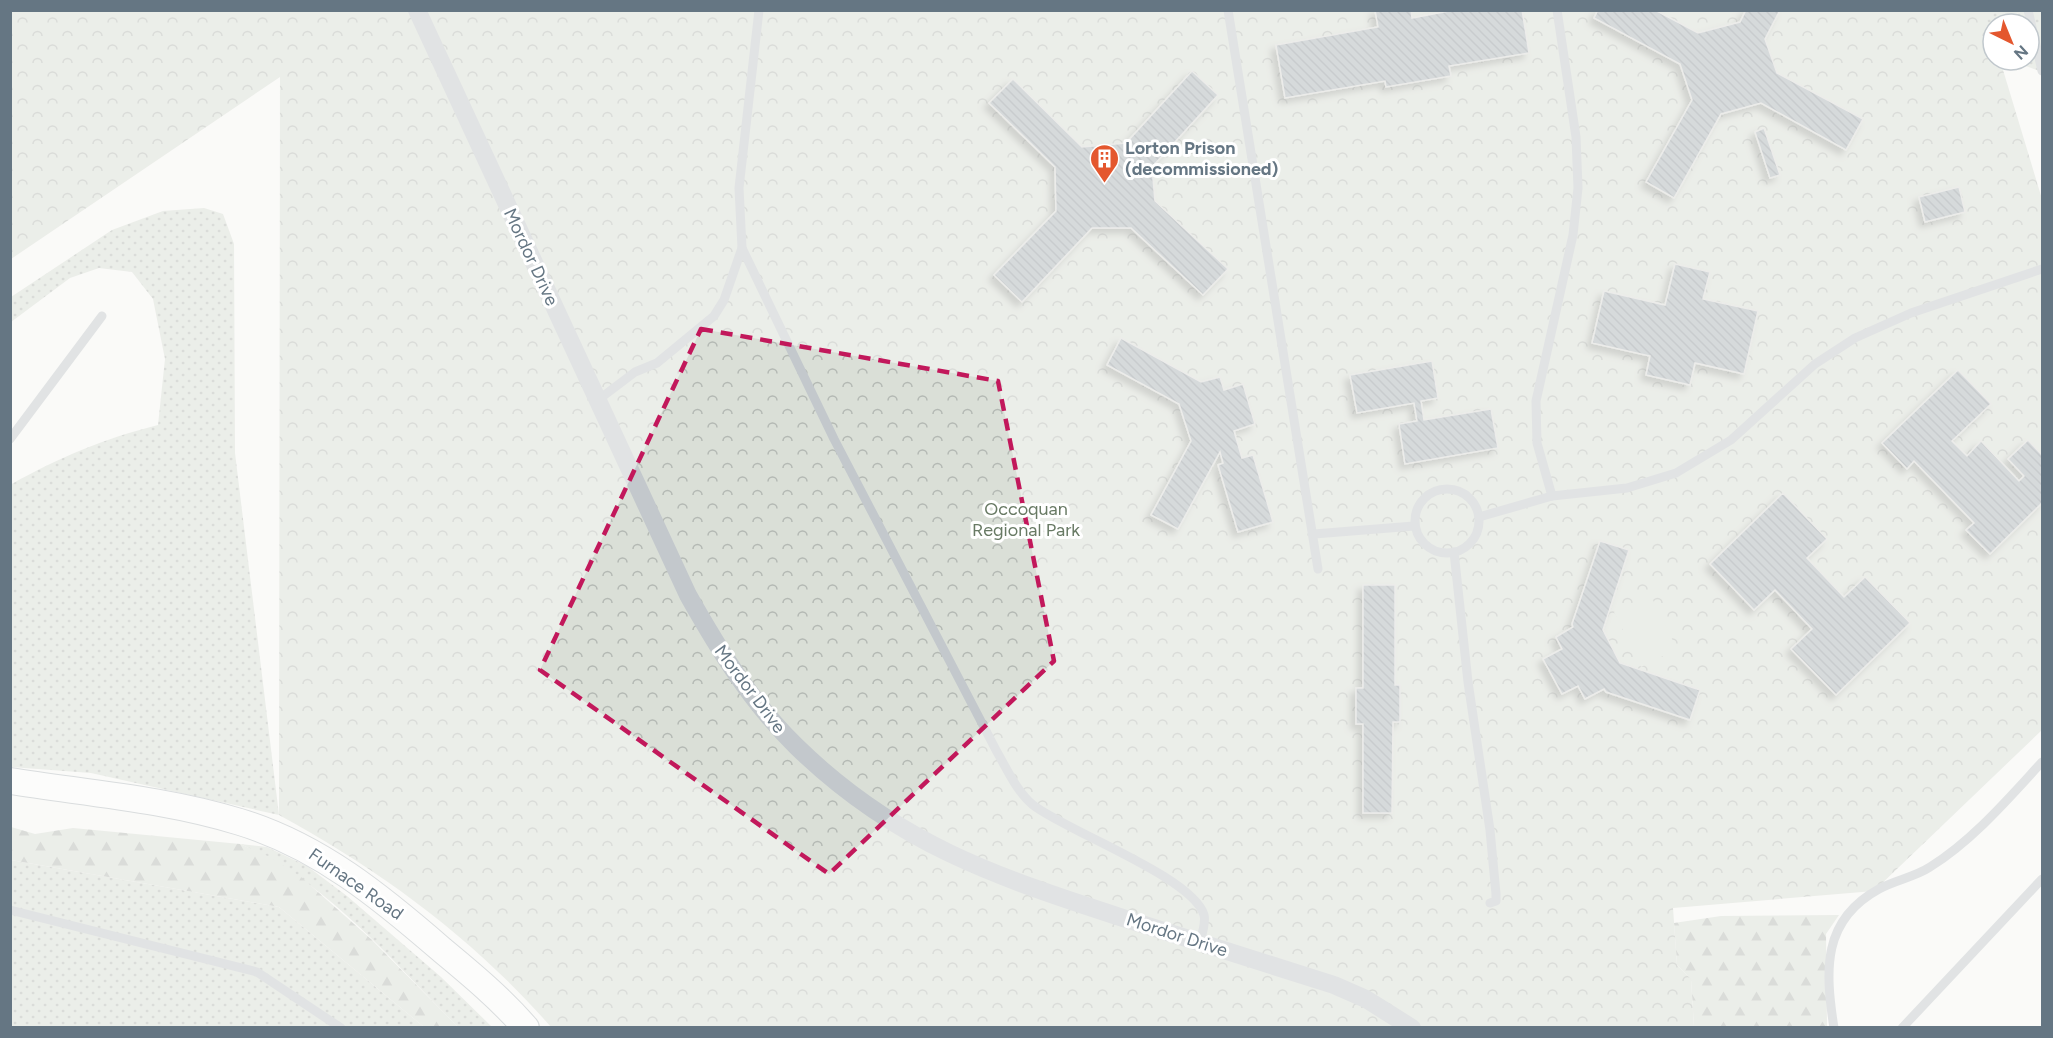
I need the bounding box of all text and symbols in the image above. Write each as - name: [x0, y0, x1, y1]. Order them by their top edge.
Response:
- north arrow: [1981, 12, 2041, 72]
- text: N: [2010, 41, 2032, 64]
- place label: Lorton Prison (decommissioned): [1125, 137, 1279, 180]
- building icon: Lorton Prison (decommissioned): [1088, 142, 1120, 184]
- street label: Mordor Drive: [499, 205, 563, 309]
- park label: Occoquan Regional Park: [972, 498, 1080, 541]
- street label: Mordor Drive: [710, 640, 790, 738]
- street label: Furnace Road: [304, 843, 408, 925]
- street label: Mordor Drive: [1124, 908, 1230, 962]

